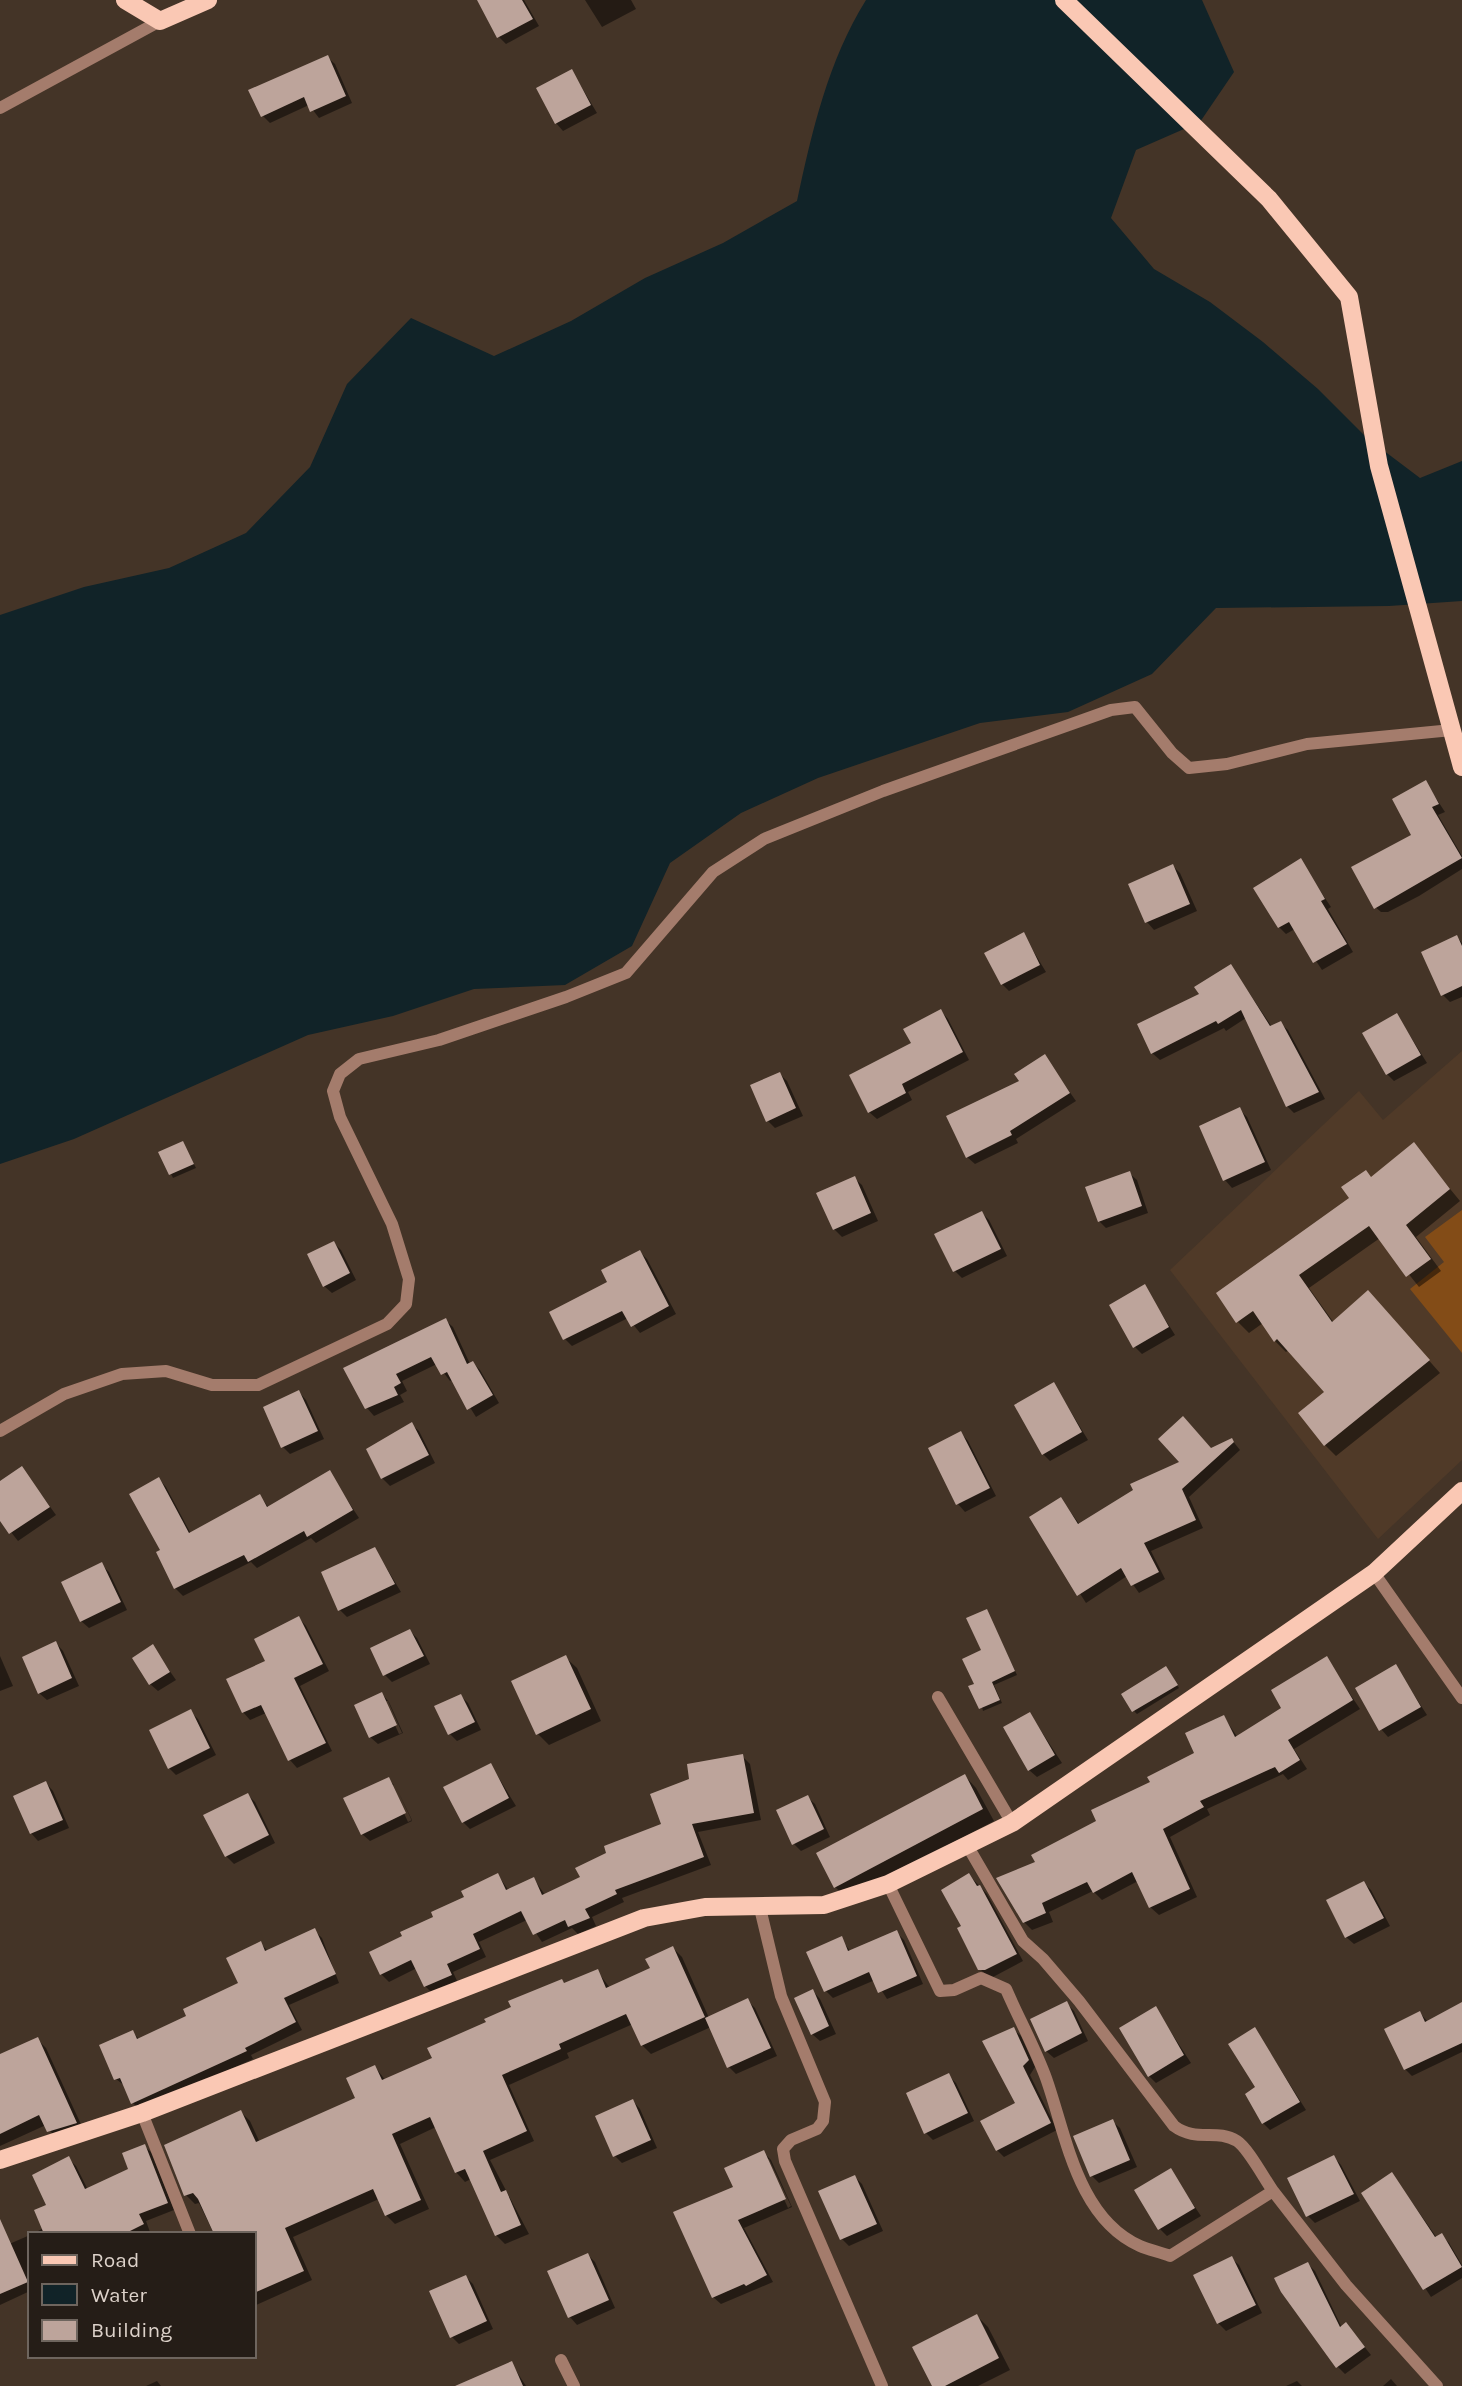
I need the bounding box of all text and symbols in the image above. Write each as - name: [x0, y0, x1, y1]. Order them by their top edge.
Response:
- legend: [28, 2232, 256, 2358]
- text: Road: [91, 2248, 139, 2272]
- text: Water: [91, 2283, 147, 2307]
- text: Building: [91, 2318, 172, 2342]

